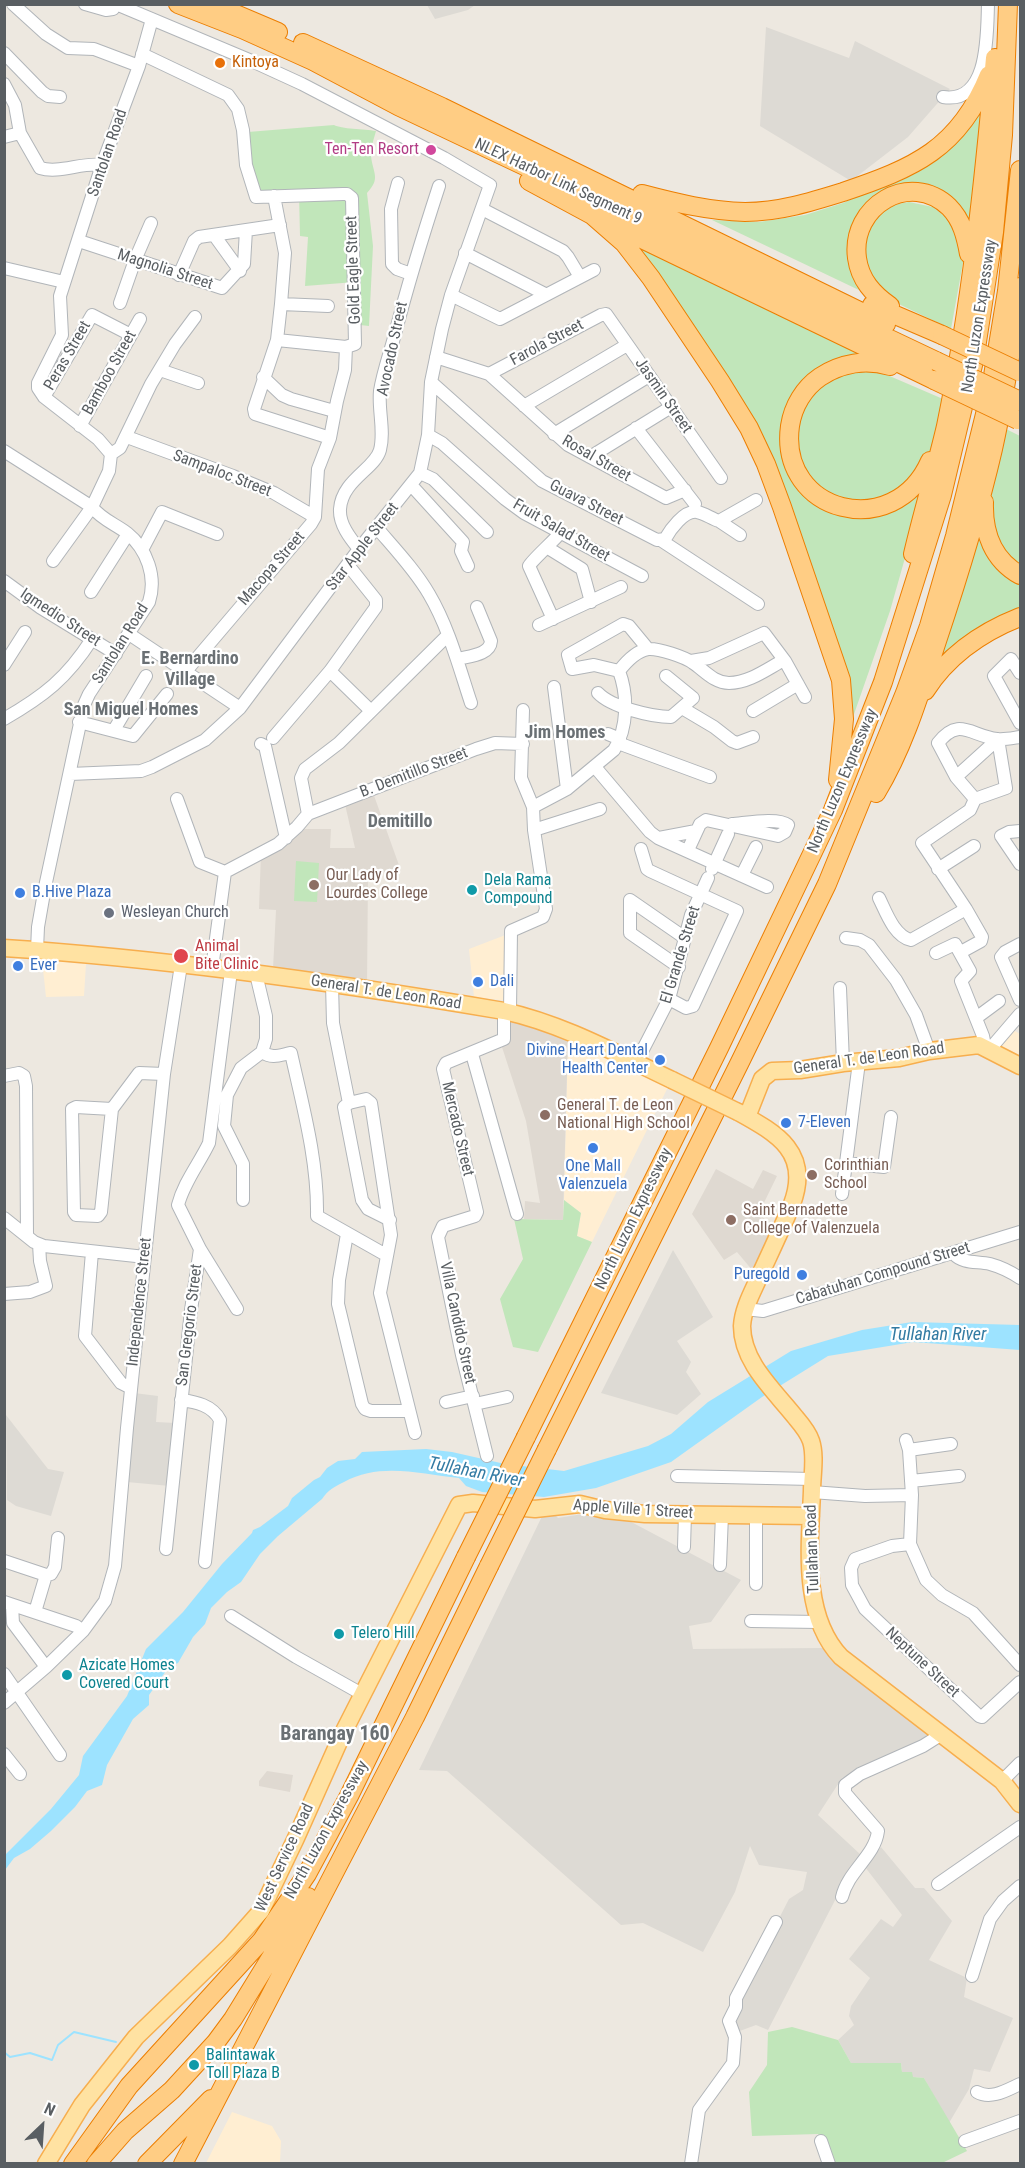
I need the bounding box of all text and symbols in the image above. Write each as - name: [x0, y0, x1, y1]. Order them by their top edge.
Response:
- place label: Kintoya: [232, 53, 279, 73]
- marker: Kintoya: [213, 56, 227, 70]
- street label: Santolan Road: [84, 107, 132, 199]
- street label: NLEX Harbor Link Segment 9: [471, 135, 645, 229]
- place label: Ten-Ten Resort: [324, 140, 419, 160]
- marker: Ten-Ten Resort: [424, 143, 438, 157]
- street label: Gold Eagle Street: [343, 215, 365, 325]
- street label: North Luzon Expressway: [958, 238, 1002, 394]
- street label: Magnolia Street: [115, 245, 215, 295]
- street label: Avocado Street: [374, 300, 412, 398]
- street label: Farola Street: [507, 316, 587, 370]
- street label: Peras Street: [40, 318, 96, 394]
- street label: Bamboo Street: [79, 327, 141, 419]
- street label: Jasmin Street: [630, 355, 696, 437]
- street label: Rosal Street: [558, 432, 634, 486]
- street label: Sampaloc Street: [170, 446, 274, 502]
- street label: Guava Street: [546, 476, 626, 530]
- street label: Fruit Salad Street: [509, 496, 613, 566]
- street label: Star Apple Street: [323, 499, 403, 595]
- street label: Macopa Street: [235, 528, 309, 610]
- street label: Igmedio Street: [16, 585, 104, 651]
- street label: Santolan Road: [89, 600, 153, 688]
- district label: E. Bernardino Village: [141, 648, 239, 690]
- district label: San Miguel Homes: [64, 699, 198, 721]
- street label: North Luzon Expressway: [804, 706, 882, 856]
- district label: Jim Homes: [524, 722, 606, 744]
- street label: B. Demitillo Street: [357, 744, 471, 802]
- district label: Demitillo: [368, 811, 432, 833]
- place label: Our Lady of Lourdes College: [326, 866, 428, 904]
- place label: Dela Rama Compound: [484, 871, 552, 909]
- marker: Our Lady of Lourdes College: [307, 878, 321, 892]
- place label: B.Hive Plaza: [32, 883, 111, 903]
- marker: Dela Rama Compound: [465, 883, 479, 897]
- marker: B.Hive Plaza: [13, 886, 27, 900]
- place label: Wesleyan Church: [121, 903, 229, 923]
- street label: El Grande Street: [657, 904, 705, 1006]
- marker: Wesleyan Church: [102, 906, 116, 920]
- place label: Animal Bite Clinic: [195, 937, 259, 975]
- marker: Animal Bite Clinic: [172, 947, 190, 965]
- place label: Ever: [30, 956, 57, 976]
- marker: Ever: [11, 959, 25, 973]
- street label: General T. de Leon Road: [309, 972, 463, 1014]
- place label: Dali: [490, 972, 514, 992]
- marker: Dali: [471, 975, 485, 989]
- street label: General T. de Leon Road: [792, 1039, 946, 1079]
- place label: Divine Heart Dental Health Center: [527, 1041, 648, 1079]
- marker: Divine Heart Dental Health Center: [653, 1053, 667, 1067]
- street label: Mercado Street: [437, 1080, 477, 1178]
- place label: General T. de Leon National High School: [557, 1096, 690, 1134]
- marker: General T. de Leon National High School: [538, 1108, 552, 1122]
- place label: 7-Eleven: [798, 1113, 851, 1133]
- marker: 7-Eleven: [779, 1116, 793, 1130]
- marker: One Mall Valenzuela: [586, 1141, 600, 1155]
- street label: North Luzon Expressway: [591, 1145, 677, 1293]
- place label: Corinthian School: [824, 1156, 889, 1194]
- place label: One Mall Valenzuela: [559, 1157, 627, 1195]
- marker: Corinthian School: [805, 1168, 819, 1182]
- place label: Saint Bernadette College of Valenzuela: [743, 1201, 880, 1239]
- marker: Saint Bernadette College of Valenzuela: [724, 1213, 738, 1227]
- street label: Independence Street: [124, 1237, 156, 1367]
- street label: Cabatuhan Compound Street: [794, 1238, 972, 1310]
- street label: Villa Candido Street: [435, 1260, 479, 1386]
- street label: San Gregorio Street: [173, 1263, 207, 1387]
- place label: Puregold: [734, 1265, 790, 1285]
- marker: Puregold: [795, 1268, 809, 1282]
- water label: Tullahan River: [890, 1324, 986, 1346]
- water label: Tullahan River: [427, 1453, 525, 1493]
- street label: Apple Ville 1 Street: [572, 1496, 694, 1524]
- street label: Tullahan Road: [802, 1504, 824, 1594]
- place label: Telero Hill: [351, 1624, 415, 1644]
- street label: Neptune Street: [881, 1624, 963, 1702]
- marker: Telero Hill: [332, 1627, 346, 1641]
- place label: Azicate Homes Covered Court: [79, 1656, 175, 1694]
- marker: Azicate Homes Covered Court: [60, 1668, 74, 1682]
- district label: Barangay 160: [280, 1723, 390, 1747]
- street label: North Luzon Expressway: [281, 1758, 373, 1902]
- street label: West Service Road: [252, 1801, 318, 1915]
- place label: Balintawak Toll Plaza B: [206, 2046, 280, 2084]
- marker: Balintawak Toll Plaza B: [187, 2058, 201, 2072]
- north arrow: [12, 2096, 72, 2156]
- text: N: [41, 2099, 58, 2120]

